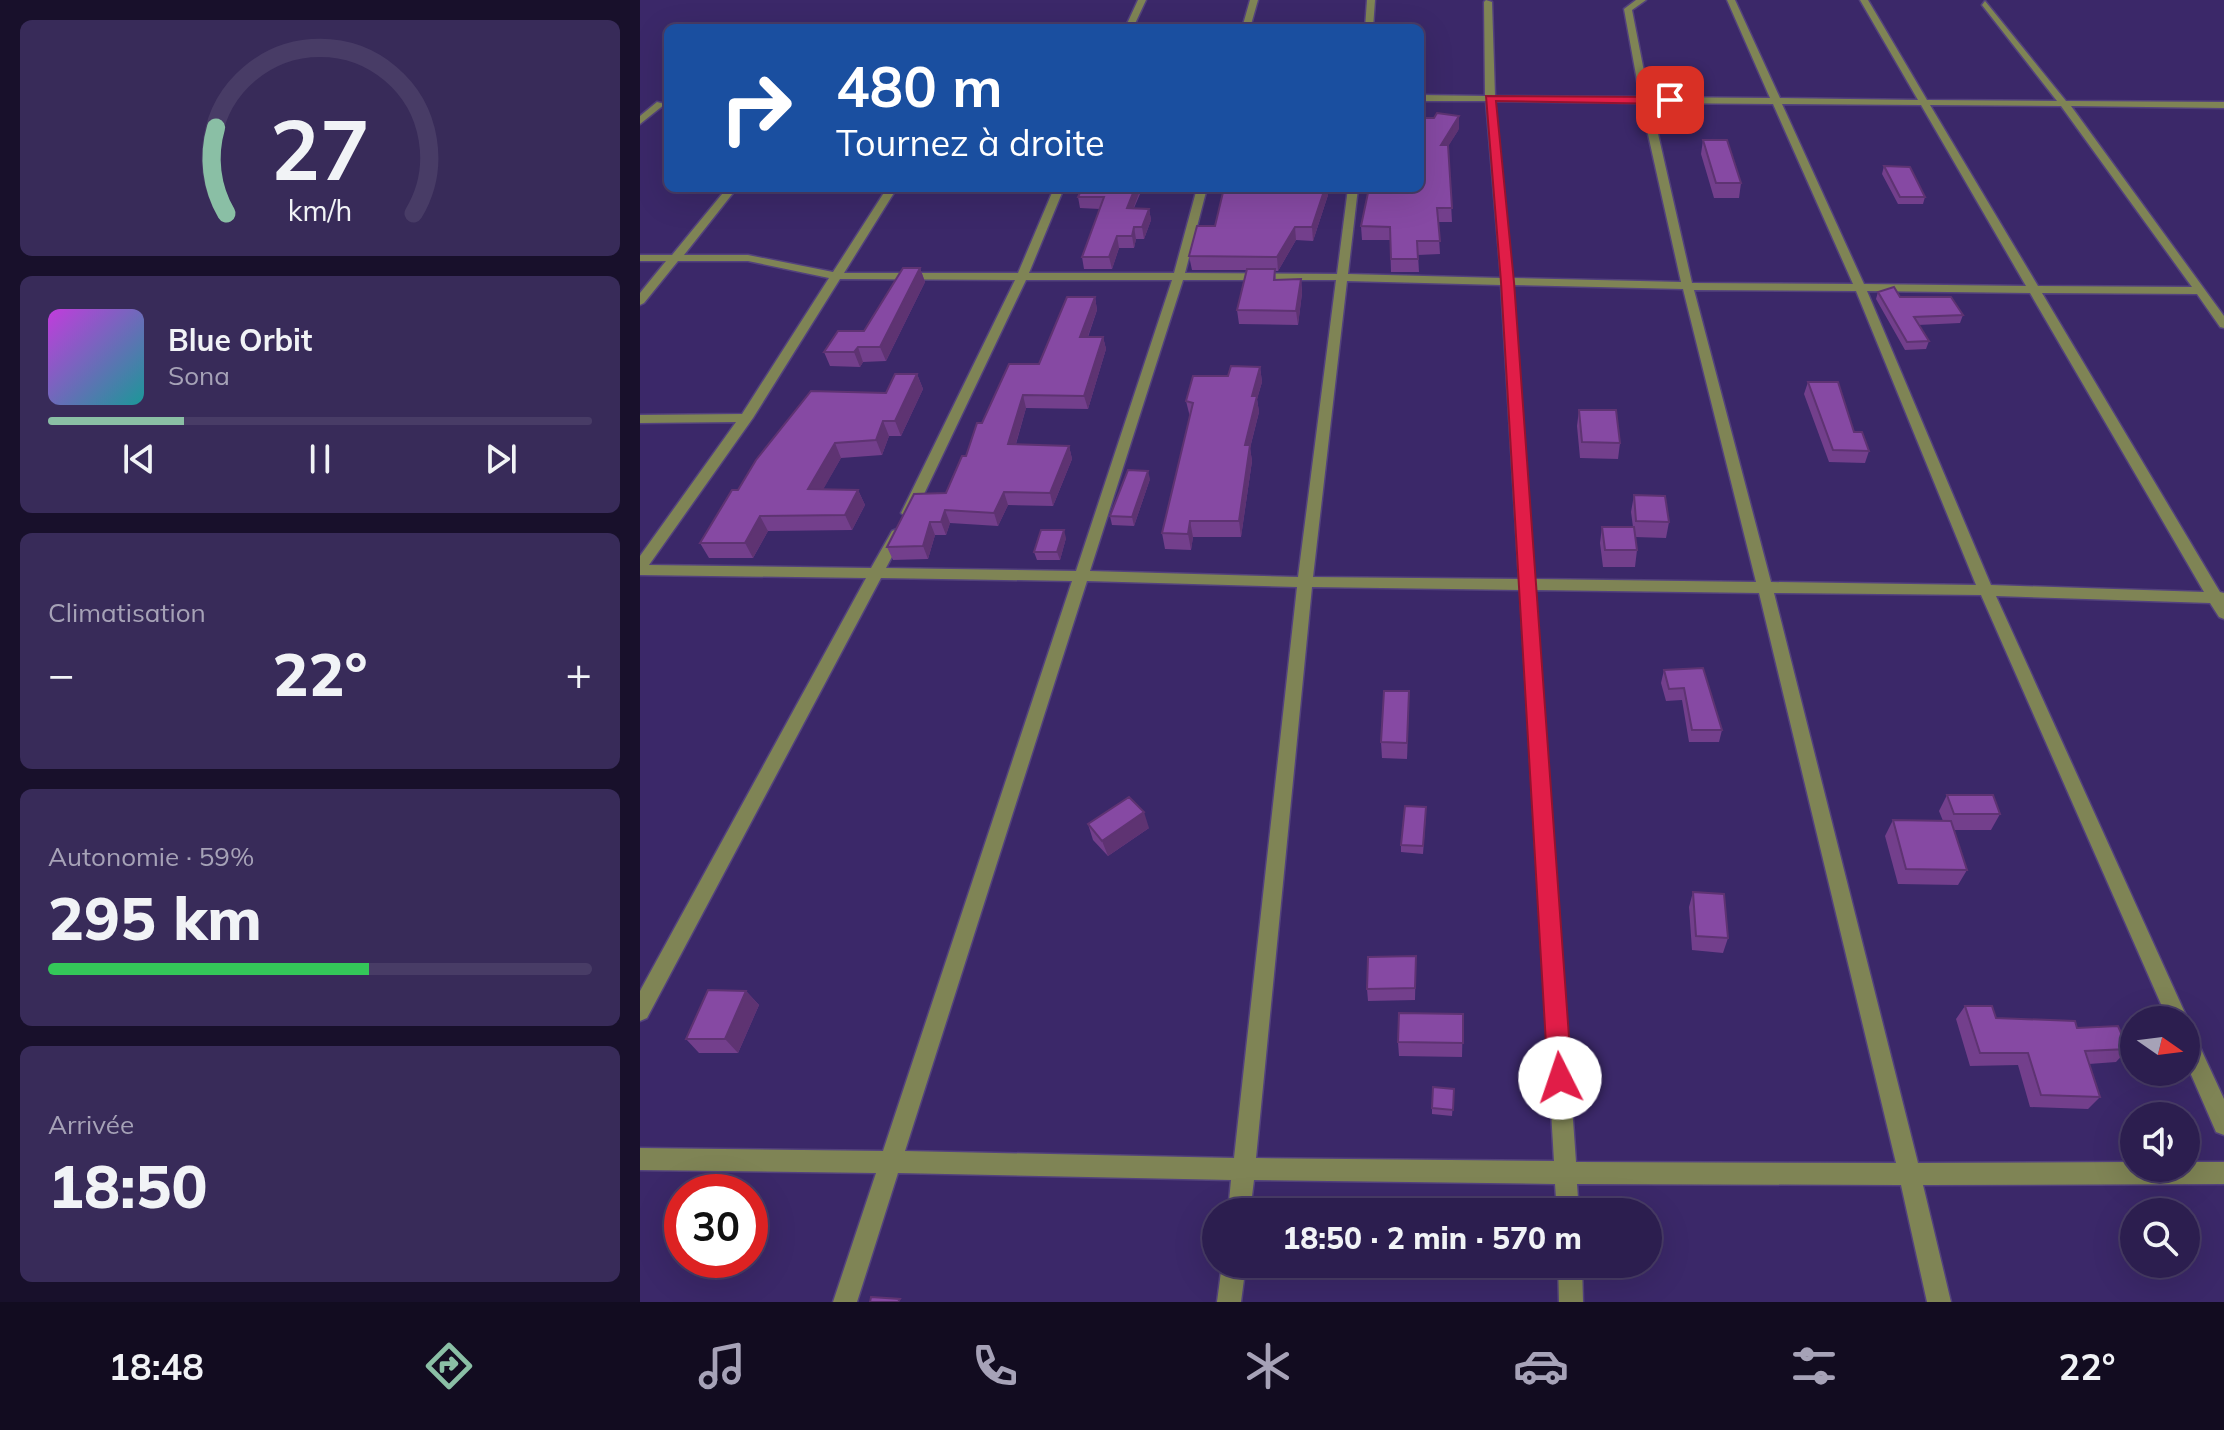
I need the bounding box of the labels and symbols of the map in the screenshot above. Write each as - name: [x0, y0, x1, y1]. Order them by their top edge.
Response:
- pin: [1636, 66, 1704, 134]
- north arrow: [2120, 1006, 2200, 1086]
- position arrow: [1518, 1036, 1602, 1120]
- speed limit sign: 30: [664, 1174, 768, 1278]

